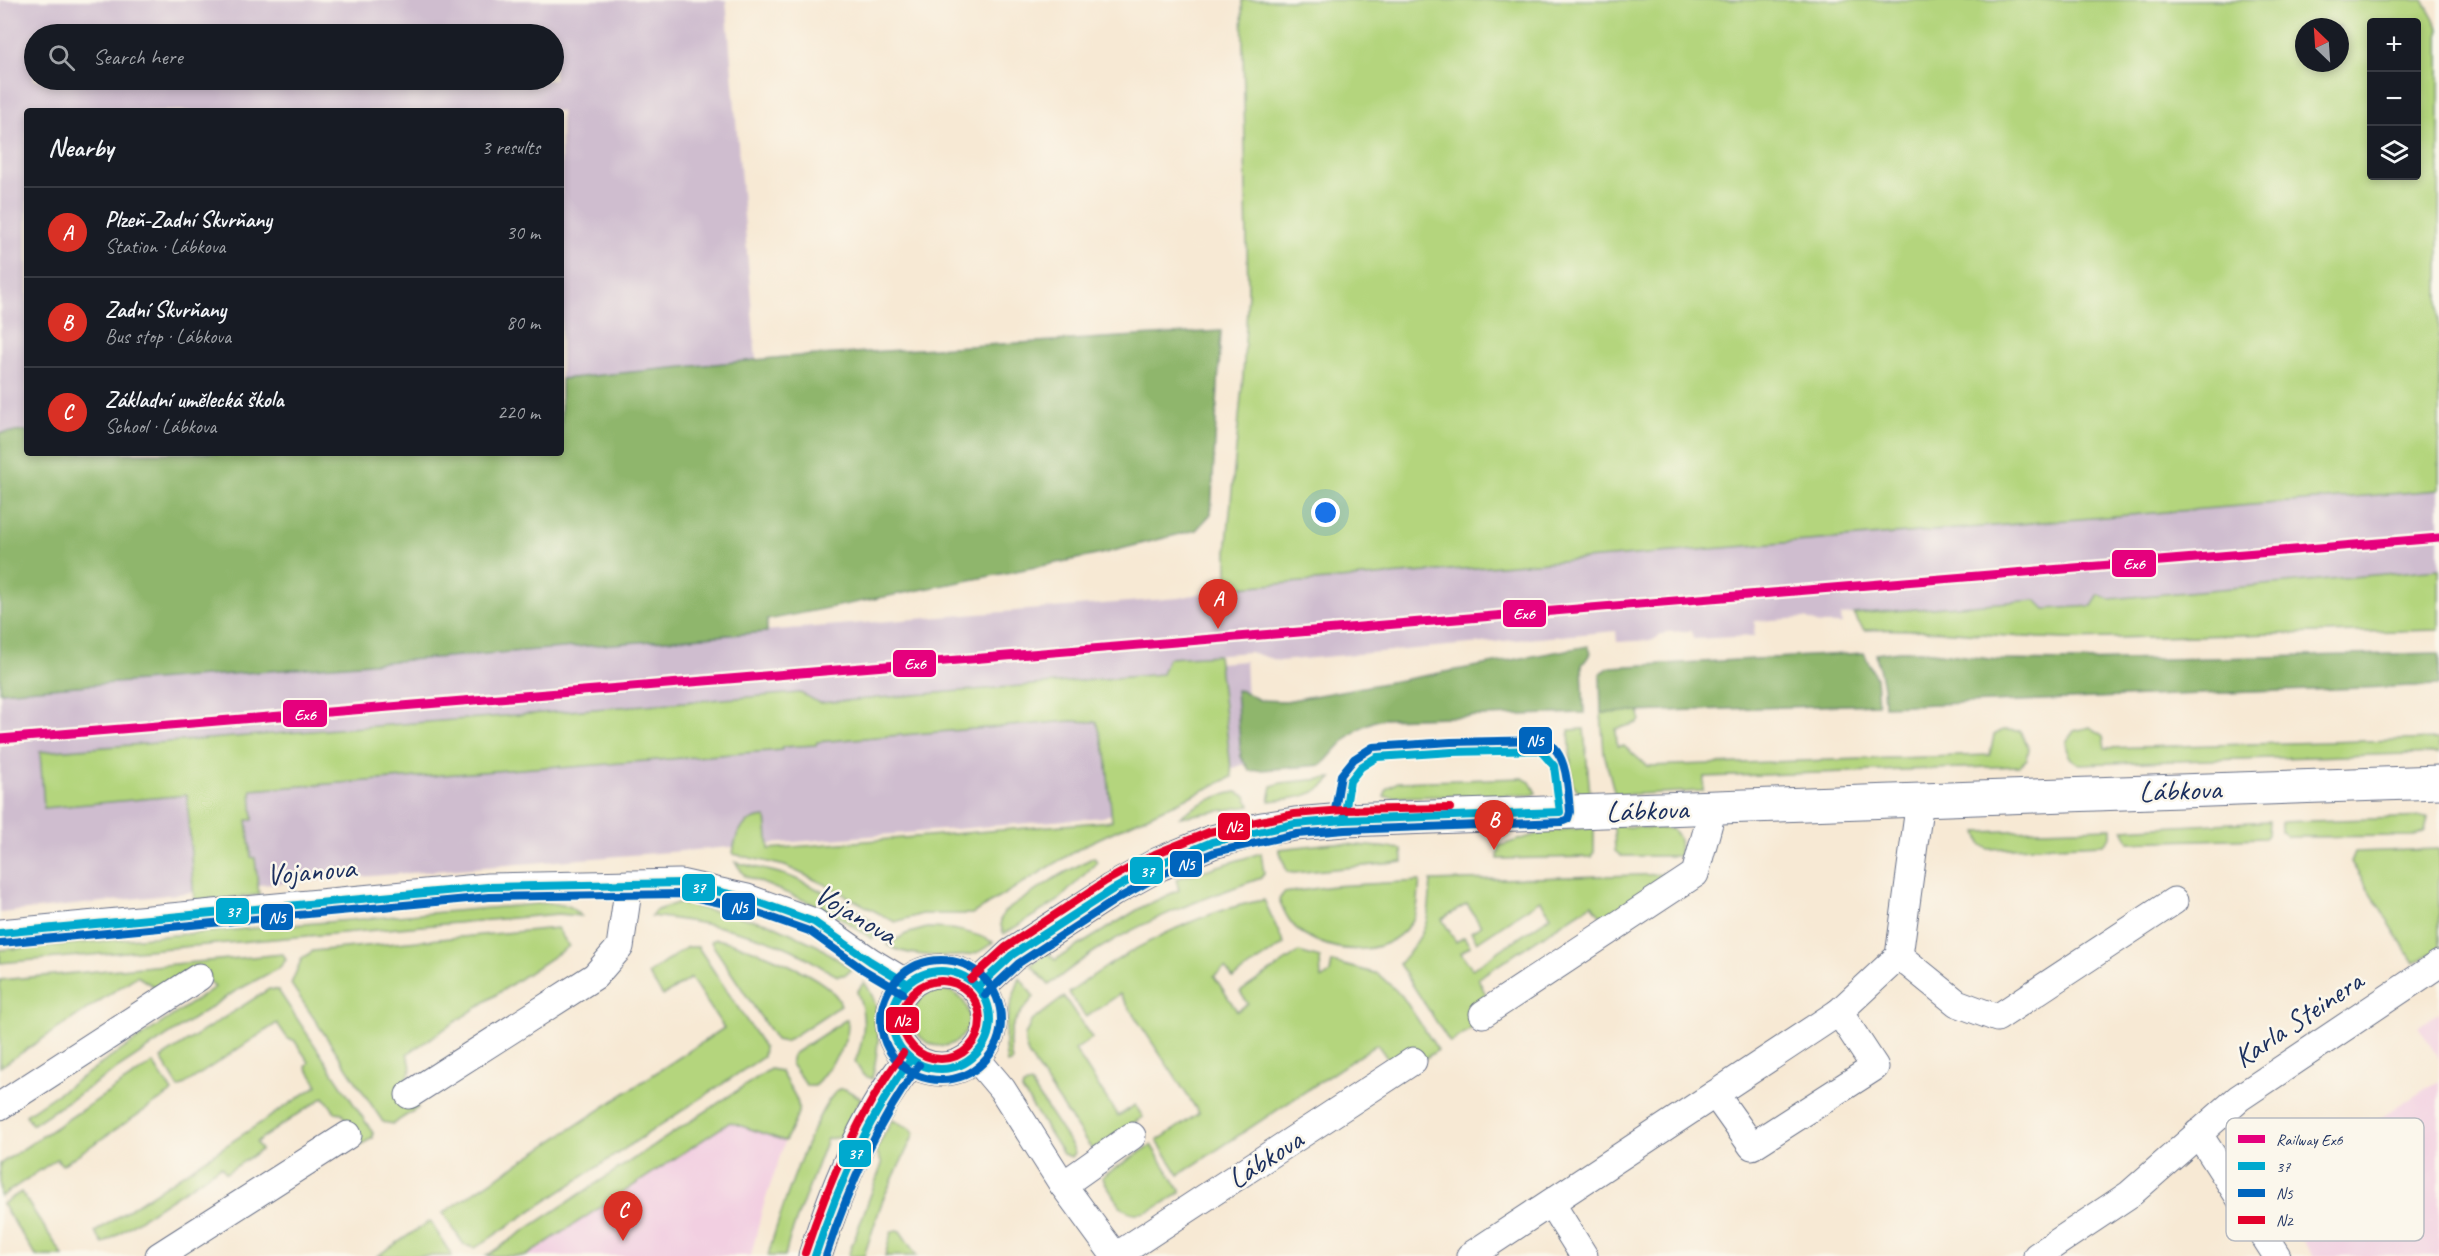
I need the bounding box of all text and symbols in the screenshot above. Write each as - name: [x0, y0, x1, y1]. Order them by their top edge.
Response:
- north arrow: [2295, 18, 2349, 72]
- map controls: [2367, 18, 2421, 180]
- button: +: [2367, 18, 2421, 72]
- search box: [24, 24, 564, 90]
- icon: search: [45, 41, 78, 74]
- text: Search here: [93, 43, 183, 71]
- button: −: [2367, 72, 2421, 126]
- button: layers: [2367, 126, 2421, 180]
- text: Nearby: [48, 131, 113, 164]
- text: 3 results: [481, 135, 540, 160]
- text: Plzeň-Zadní Skvrňany: [105, 206, 272, 234]
- text: A: [62, 220, 73, 245]
- text: 30 m: [506, 220, 540, 245]
- text: Station · Lábkova: [105, 234, 225, 259]
- text: Zadní Skvrňany: [105, 296, 226, 324]
- text: B: [62, 310, 73, 335]
- text: 80 m: [506, 310, 540, 335]
- text: Bus stop · Lábkova: [105, 324, 231, 349]
- text: Základní umělecká škola: [105, 386, 283, 414]
- text: C: [63, 400, 72, 425]
- text: 220 m: [497, 400, 540, 425]
- text: School · Lábkova: [105, 414, 216, 439]
- your location: [1311, 498, 1340, 527]
- line badge: Ex6: [2111, 549, 2157, 578]
- text: Ex6: [2123, 554, 2146, 574]
- pin: A: [1198, 580, 1238, 629]
- line badge: Ex6: [1502, 599, 1547, 628]
- text: Ex6: [1513, 604, 1536, 624]
- line badge: Ex6: [892, 649, 937, 678]
- text: Ex6: [904, 654, 927, 674]
- line badge: Ex6: [282, 699, 328, 728]
- text: Ex6: [294, 705, 317, 725]
- line badge: N5: [1518, 726, 1553, 755]
- text: N5: [1527, 731, 1545, 751]
- street label: Lábkova: [2138, 770, 2224, 810]
- street label: Lábkova: [1605, 790, 1691, 830]
- pin: B: [1474, 800, 1514, 850]
- line badge: N2: [1217, 812, 1251, 841]
- text: N2: [1225, 817, 1244, 837]
- street label: Vojanova: [265, 848, 359, 894]
- line badge: N5: [1169, 850, 1203, 878]
- text: N5: [1178, 855, 1196, 875]
- line badge: 37: [1129, 856, 1164, 885]
- text: 37: [1140, 862, 1156, 882]
- line badge: 37: [681, 873, 716, 902]
- street label: Vojanova: [808, 875, 906, 954]
- text: 37: [691, 878, 707, 898]
- line badge: N5: [721, 892, 756, 921]
- line badge: 37: [215, 897, 250, 925]
- text: N5: [731, 898, 749, 918]
- text: 37: [226, 902, 242, 922]
- line badge: N5: [260, 903, 294, 931]
- text: N5: [269, 908, 287, 928]
- street label: Karla Steinera: [2226, 960, 2372, 1076]
- line badge: N2: [885, 1006, 920, 1034]
- text: N2: [893, 1011, 912, 1031]
- legend: [2226, 1118, 2424, 1241]
- street label: Lábkova: [1220, 1120, 1312, 1197]
- text: Railway Ex6: [2276, 1130, 2343, 1150]
- line badge: 37: [838, 1139, 872, 1168]
- text: 37: [848, 1144, 864, 1164]
- text: 37: [2276, 1157, 2291, 1177]
- text: N5: [2276, 1184, 2294, 1204]
- pin: C: [604, 1192, 642, 1241]
- text: N2: [2276, 1211, 2295, 1231]

